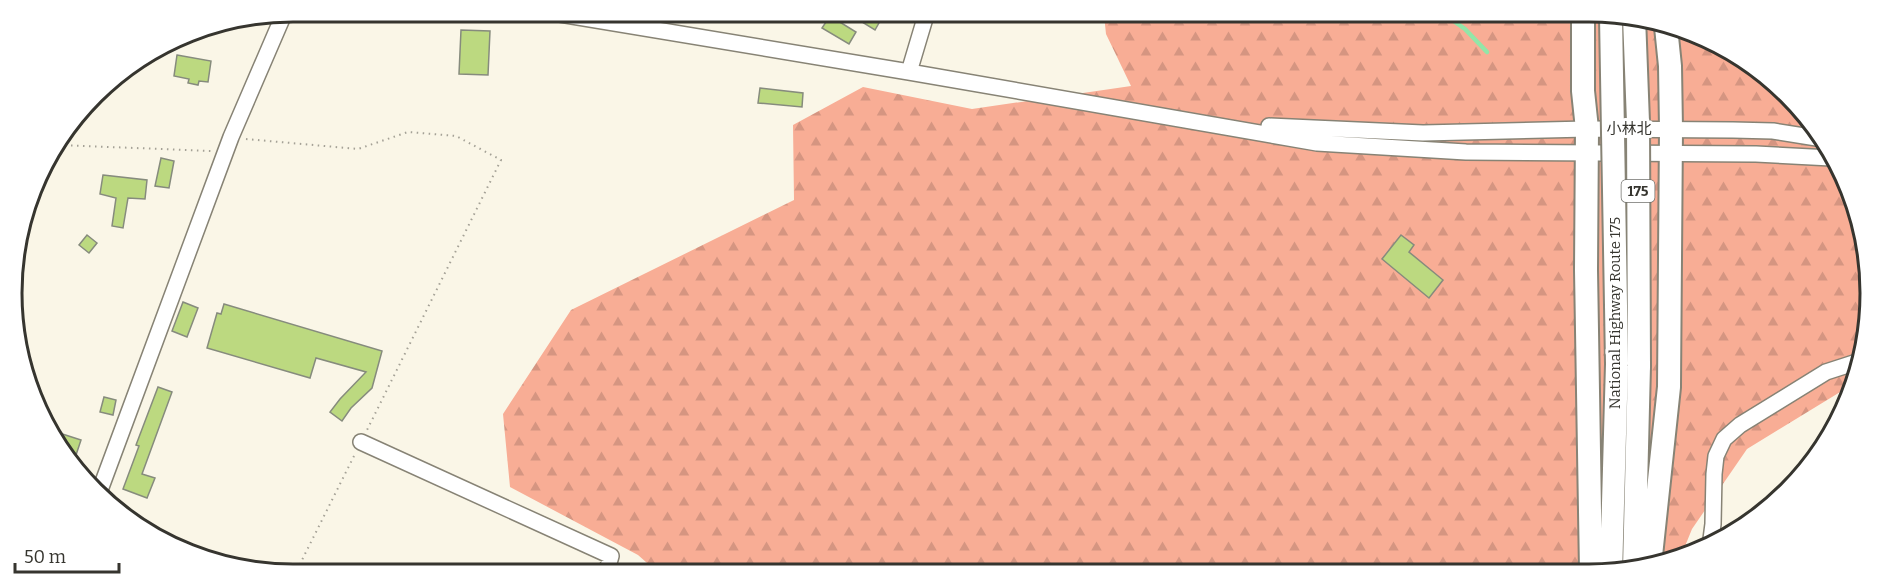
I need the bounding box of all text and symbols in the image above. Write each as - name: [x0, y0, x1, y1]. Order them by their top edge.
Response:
- street label: 小林北: [1606, 120, 1652, 138]
- road number: 175: [1622, 180, 1654, 202]
- street label: National Highway Route 175: [1606, 217, 1624, 409]
- scale bar: [15, 536, 118, 574]
- text: 50 m: [24, 546, 66, 568]

